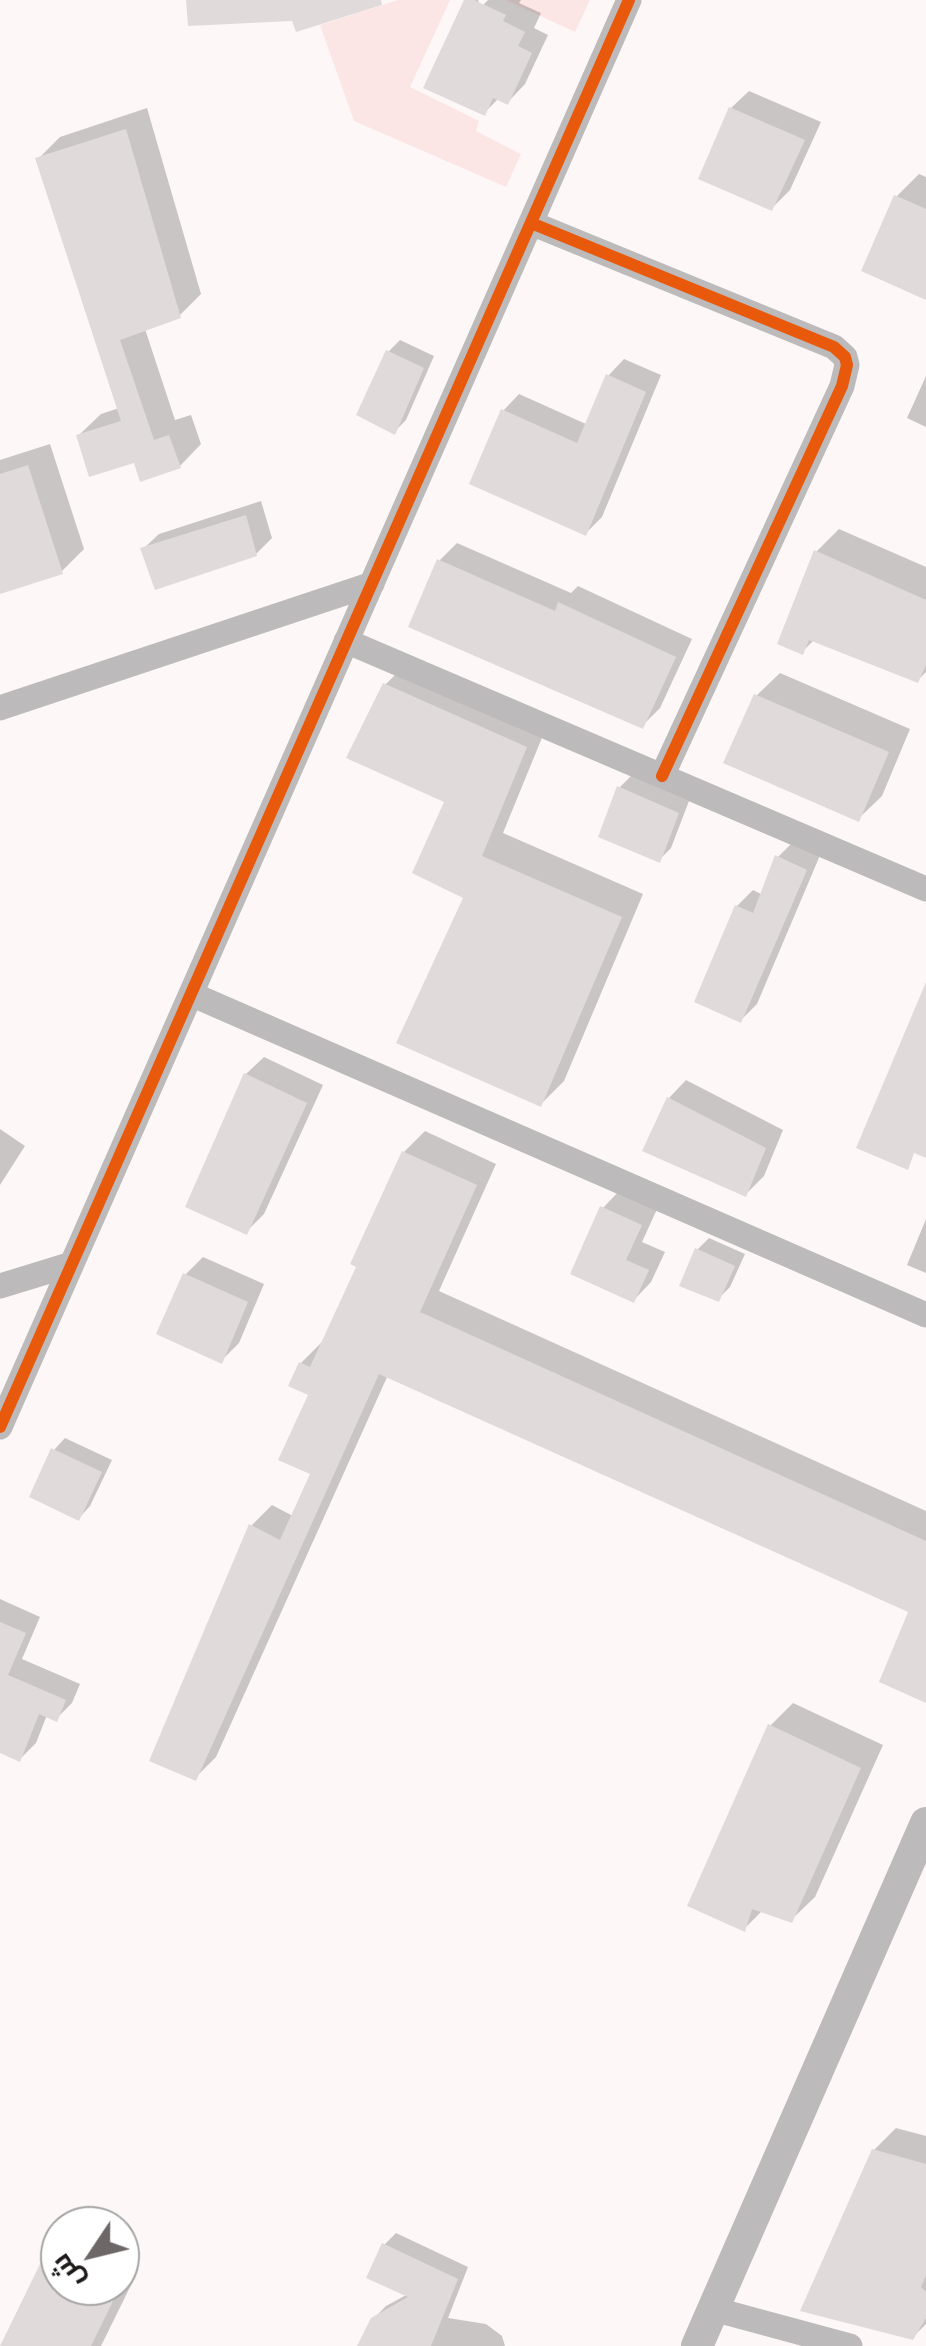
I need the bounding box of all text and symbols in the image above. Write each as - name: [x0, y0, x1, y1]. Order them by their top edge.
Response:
- north arrow: [40, 2206, 140, 2306]
- text: ش: [41, 2246, 93, 2298]

